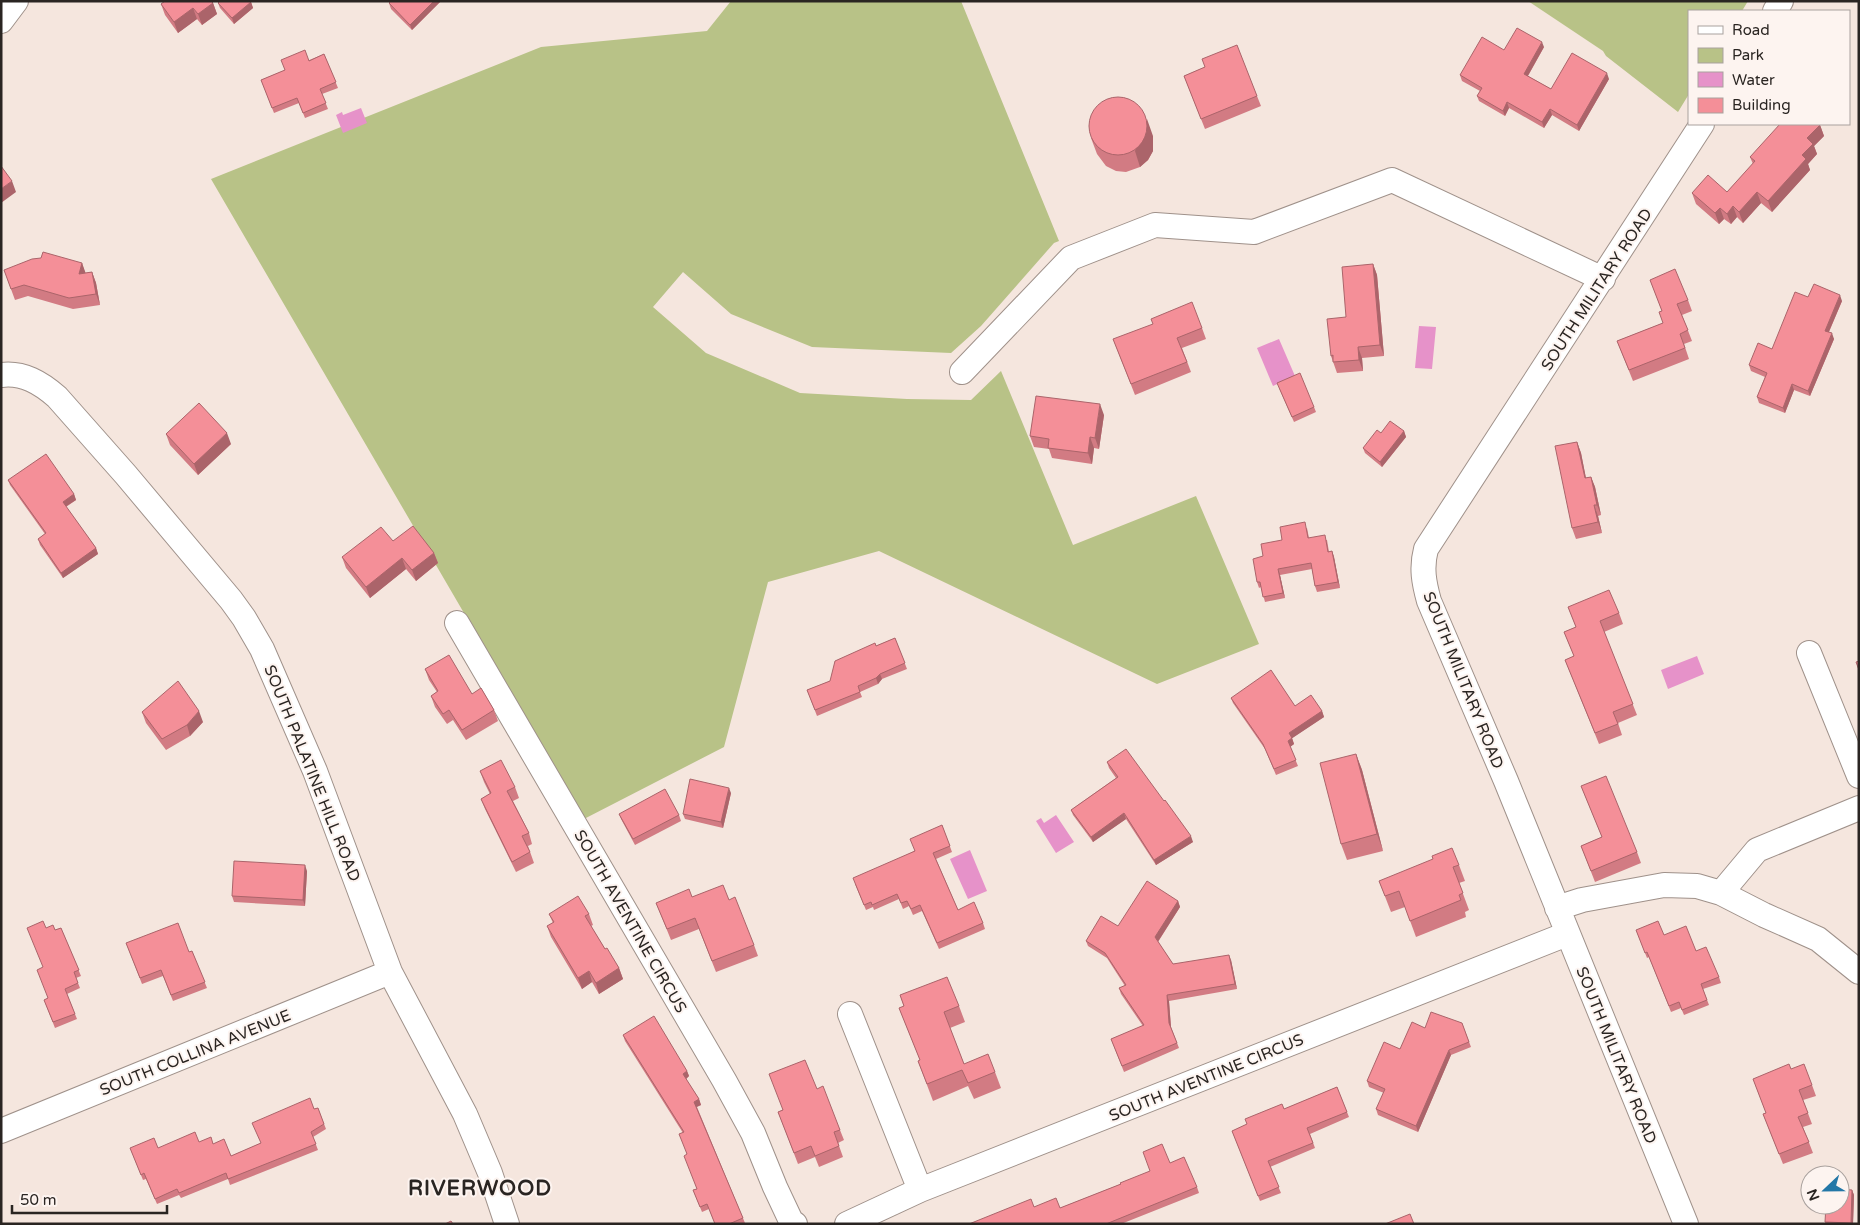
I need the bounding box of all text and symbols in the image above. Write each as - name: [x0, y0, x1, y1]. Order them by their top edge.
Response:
- legend: [1688, 10, 1850, 125]
- text: Road: [1732, 21, 1770, 39]
- text: Park: [1732, 46, 1764, 64]
- text: Water: [1732, 71, 1775, 89]
- text: Building: [1732, 96, 1791, 114]
- street label: SOUTH MILITARY ROAD: [1537, 205, 1657, 374]
- street label: SOUTH MILITARY ROAD: [1418, 589, 1508, 772]
- street label: SOUTH PALATINE HILL ROAD: [259, 662, 365, 885]
- street label: SOUTH AVENTINE CIRCUS: [569, 826, 691, 1017]
- street label: SOUTH MILITARY ROAD: [1571, 964, 1661, 1147]
- street label: SOUTH COLLINA AVENUE: [97, 1005, 294, 1100]
- street label: SOUTH AVENTINE CIRCUS: [1106, 1030, 1307, 1126]
- north arrow: [1800, 1165, 1850, 1215]
- district label: RIVERWOOD: [408, 1176, 552, 1201]
- scale bar: [12, 1182, 168, 1214]
- text: N: [1803, 1186, 1823, 1203]
- text: 50 m: [20, 1191, 57, 1209]

